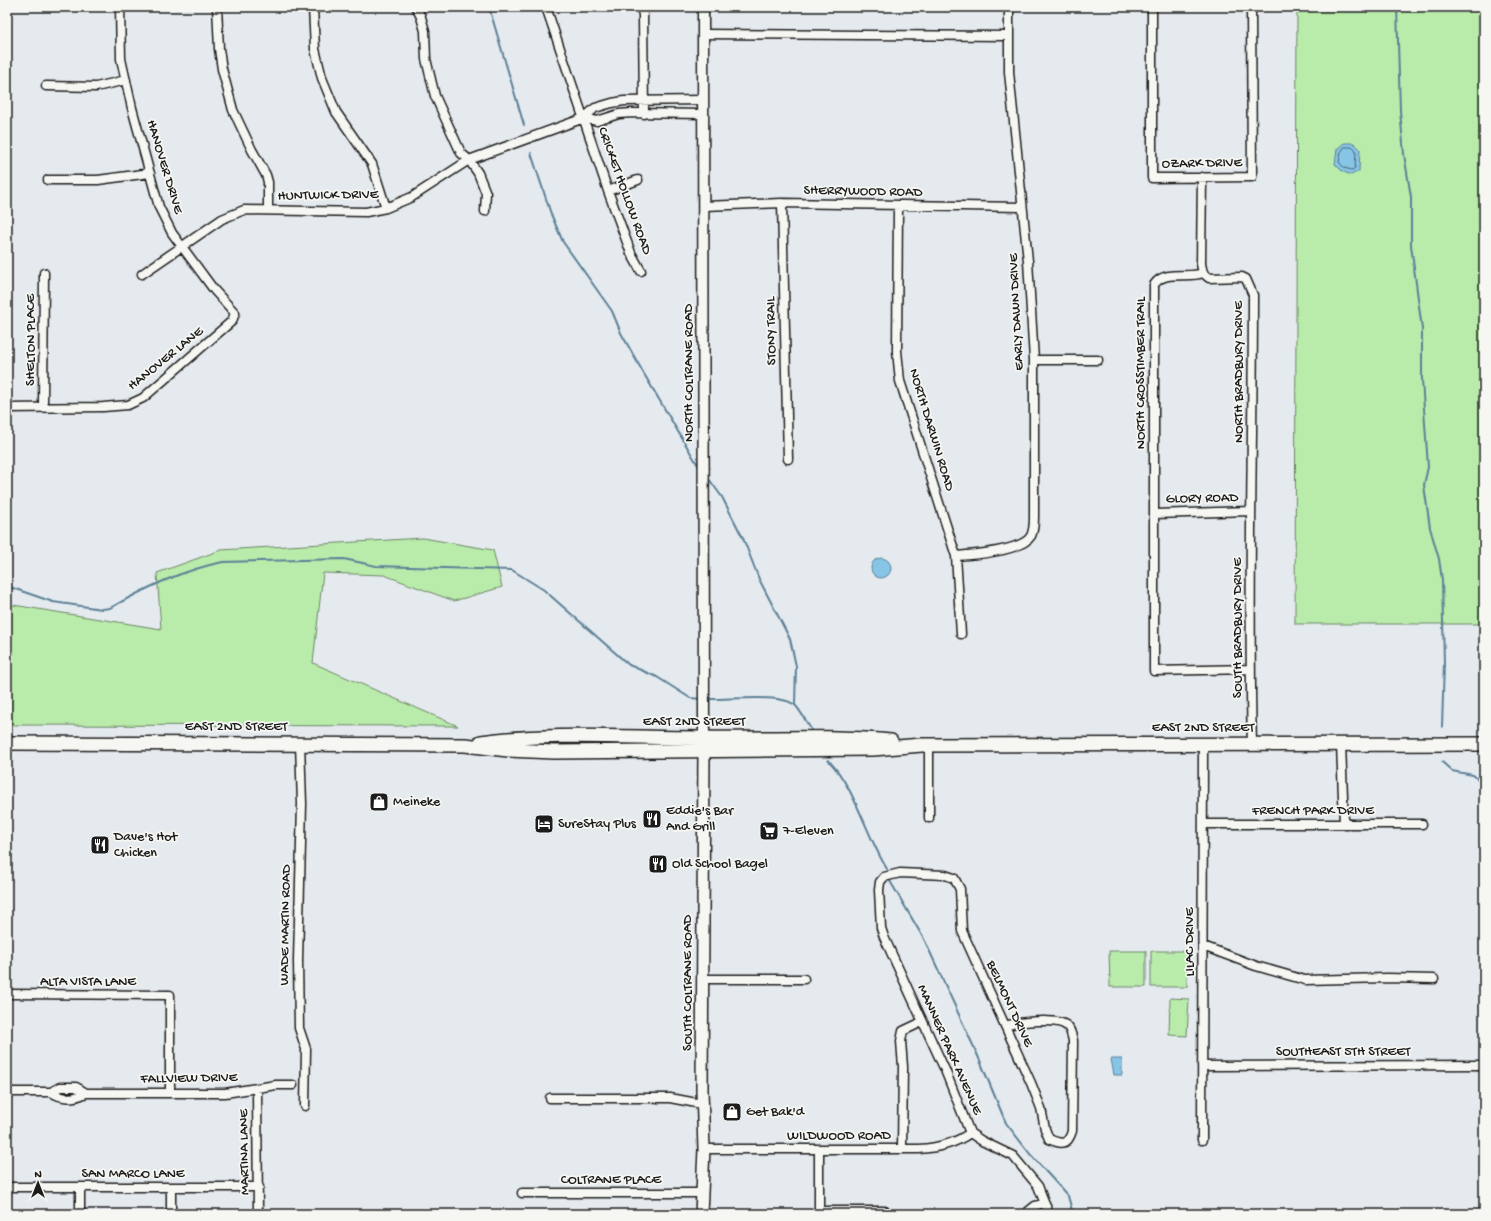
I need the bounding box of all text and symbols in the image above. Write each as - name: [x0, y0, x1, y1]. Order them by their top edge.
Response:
- street label: HANOVER DRIVE: [142, 118, 187, 217]
- street label: CRICKET HOLLOW ROAD: [593, 125, 655, 258]
- street label: OZARK DRIVE: [1162, 155, 1244, 173]
- street label: SHERRYWOOD ROAD: [803, 182, 923, 202]
- street label: HUNTWICK DRIVE: [277, 187, 380, 205]
- street label: EARLY DAWN DRIVE: [1005, 252, 1029, 371]
- street label: SHELTON PLACE: [23, 293, 40, 386]
- street label: STONY TRAIL: [763, 296, 781, 366]
- street label: NORTH CROSSTIMBER TRAIL: [1133, 296, 1150, 449]
- street label: NORTH BRADBURY DRIVE: [1231, 300, 1248, 443]
- street label: NORTH COLTRANE ROAD: [681, 303, 698, 442]
- street label: HANOVER LANE: [125, 323, 208, 395]
- street label: NORTH DARWIN ROAD: [904, 367, 958, 494]
- street label: GLORY ROAD: [1166, 490, 1239, 508]
- street label: SOUTH BRADBURY DRIVE: [1230, 557, 1247, 698]
- street label: EAST 2ND STREET: [643, 714, 746, 731]
- street label: EAST 2ND STREET: [185, 719, 288, 736]
- street label: EAST 2ND STREET: [1152, 720, 1255, 737]
- shop icon: Meineke: [368, 791, 390, 813]
- place label: Meineke: [393, 794, 441, 811]
- place label: Eddie's Bar And Grill: [666, 803, 734, 836]
- street label: FRENCH PARK DRIVE: [1251, 803, 1375, 820]
- restaurant icon: Eddie's Bar And Grill: [641, 808, 663, 830]
- hotel icon: SureStay Plus: [533, 813, 555, 835]
- place label: SureStay Plus: [558, 816, 637, 833]
- supermarket icon: 7-Eleven: [758, 820, 780, 842]
- place label: 7-Eleven: [782, 823, 834, 840]
- place label: Dave's Hot Chicken: [113, 829, 179, 862]
- restaurant icon: Dave's Hot Chicken: [89, 834, 111, 856]
- restaurant icon: Old School Bagel: [647, 853, 669, 875]
- place label: Old School Bagel: [672, 856, 768, 873]
- street label: WADE MARTIN ROAD: [276, 863, 296, 986]
- street label: LILAC DRIVE: [1182, 906, 1199, 977]
- street label: SOUTH COLTRANE ROAD: [680, 914, 697, 1051]
- street label: BELMONT DRIVE: [981, 957, 1037, 1051]
- street label: ALTA VISTA LANE: [40, 974, 137, 991]
- street label: MANNER PARK AVENUE: [913, 982, 986, 1119]
- street label: SOUTHEAST 5TH STREET: [1276, 1044, 1411, 1061]
- street label: FALLVIEW DRIVE: [139, 1070, 239, 1088]
- shop icon: Get Bak'd: [721, 1101, 743, 1123]
- place label: Get Bak'd: [746, 1104, 806, 1121]
- street label: MARTINA LANE: [236, 1108, 254, 1195]
- street label: WILDWOOD ROAD: [787, 1128, 892, 1145]
- north arrow: [18, 1163, 58, 1203]
- street label: SAN MARCO LANE: [81, 1166, 186, 1183]
- text: N: [34, 1169, 42, 1181]
- street label: COLTRANE PLACE: [561, 1172, 663, 1189]

